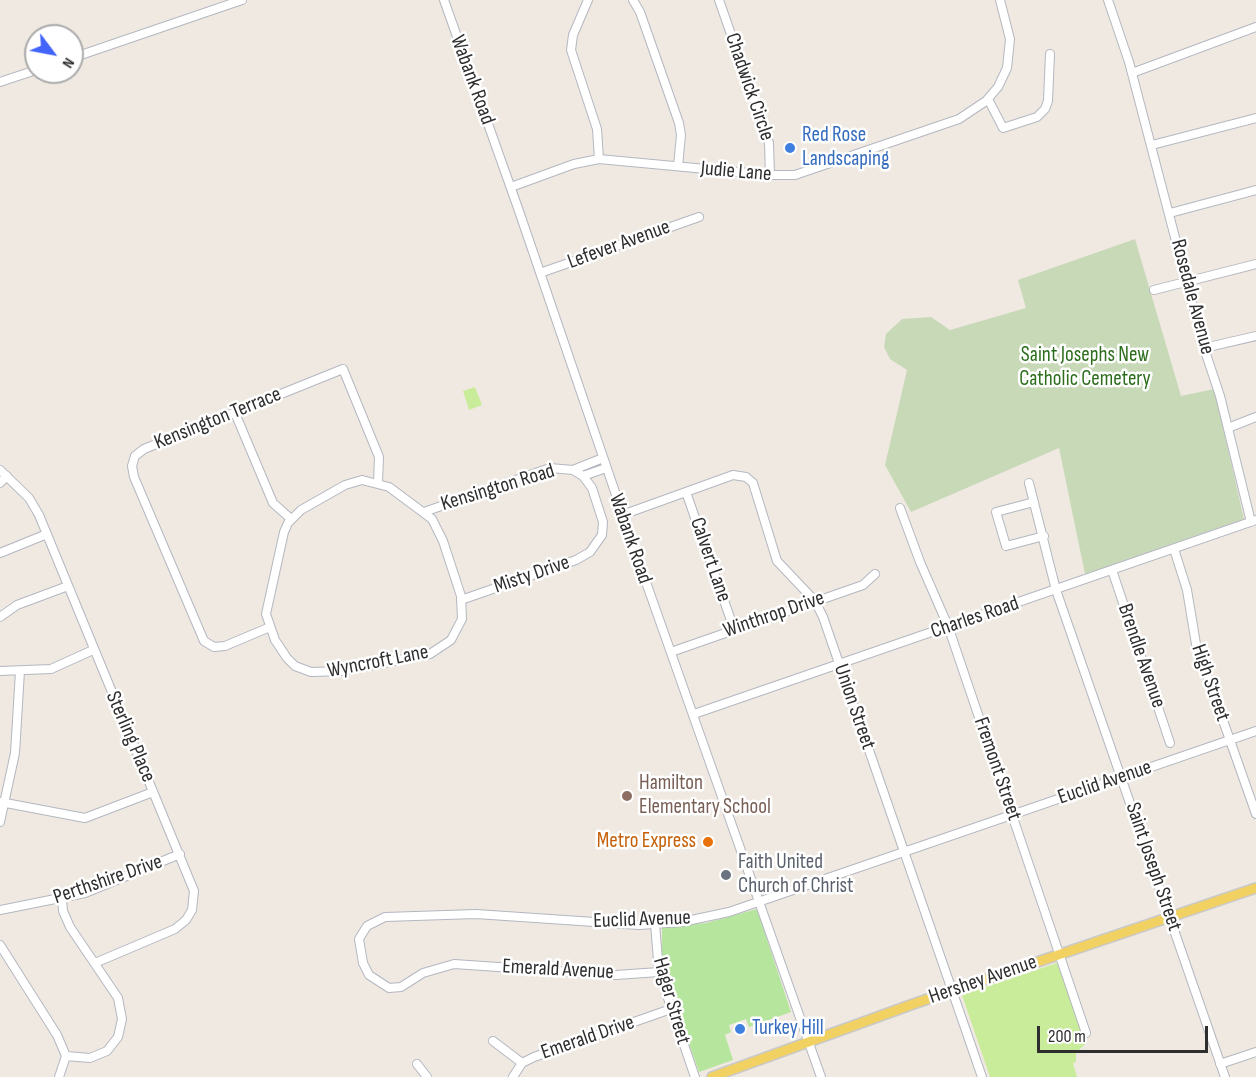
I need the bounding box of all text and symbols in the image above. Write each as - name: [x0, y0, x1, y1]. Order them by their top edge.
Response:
- north arrow: [24, 24, 84, 84]
- street label: Chadwick Circle: [719, 30, 779, 144]
- street label: Wabank Road: [444, 32, 500, 128]
- text: N: [58, 54, 78, 71]
- place label: Red Rose Landscaping: [802, 123, 889, 173]
- marker: Red Rose Landscaping: [783, 141, 797, 155]
- street label: Judie Lane: [700, 156, 772, 188]
- street label: Lefever Avenue: [564, 215, 674, 275]
- street label: Rosedale Avenue: [1165, 237, 1219, 357]
- park label: Saint Josephs New Catholic Cemetery: [1019, 343, 1151, 393]
- street label: Kensington Terrace: [151, 382, 285, 456]
- street label: Kensington Road: [438, 459, 558, 517]
- street label: Wabank Road: [603, 491, 657, 587]
- street label: Calvert Lane: [684, 515, 736, 605]
- street label: Misty Drive: [491, 550, 573, 600]
- street label: Winthrop Drive: [720, 586, 828, 644]
- street label: Charles Road: [928, 591, 1022, 645]
- street label: Brendle Avenue: [1111, 601, 1171, 711]
- street label: Wyncroft Lane: [325, 640, 431, 684]
- street label: High Street: [1185, 641, 1235, 725]
- street label: Union Street: [828, 661, 880, 753]
- street label: Sterling Place: [100, 688, 160, 786]
- street label: Fremont Street: [968, 714, 1026, 824]
- street label: Euclid Avenue: [1055, 755, 1155, 811]
- place label: Hamilton Elementary School: [639, 771, 771, 821]
- marker: Hamilton Elementary School: [620, 789, 634, 803]
- street label: Saint Joseph Street: [1119, 799, 1187, 935]
- place label: Metro Express: [597, 829, 696, 855]
- marker: Metro Express: [701, 835, 715, 849]
- street label: Perthshire Drive: [50, 850, 166, 910]
- place label: Faith United Church of Christ: [738, 850, 853, 900]
- marker: Faith United Church of Christ: [719, 868, 733, 882]
- street label: Euclid Avenue: [593, 906, 691, 934]
- street label: Hershey Avenue: [926, 950, 1040, 1010]
- street label: Emerald Avenue: [502, 954, 614, 986]
- street label: Hager Street: [647, 955, 695, 1047]
- street label: Emerald Drive: [538, 1010, 638, 1066]
- scale bar: [1040, 1014, 1211, 1052]
- place label: Turkey Hill: [752, 1016, 824, 1042]
- marker: Turkey Hill: [733, 1022, 747, 1036]
- text: 200 m: [1048, 1026, 1086, 1047]

